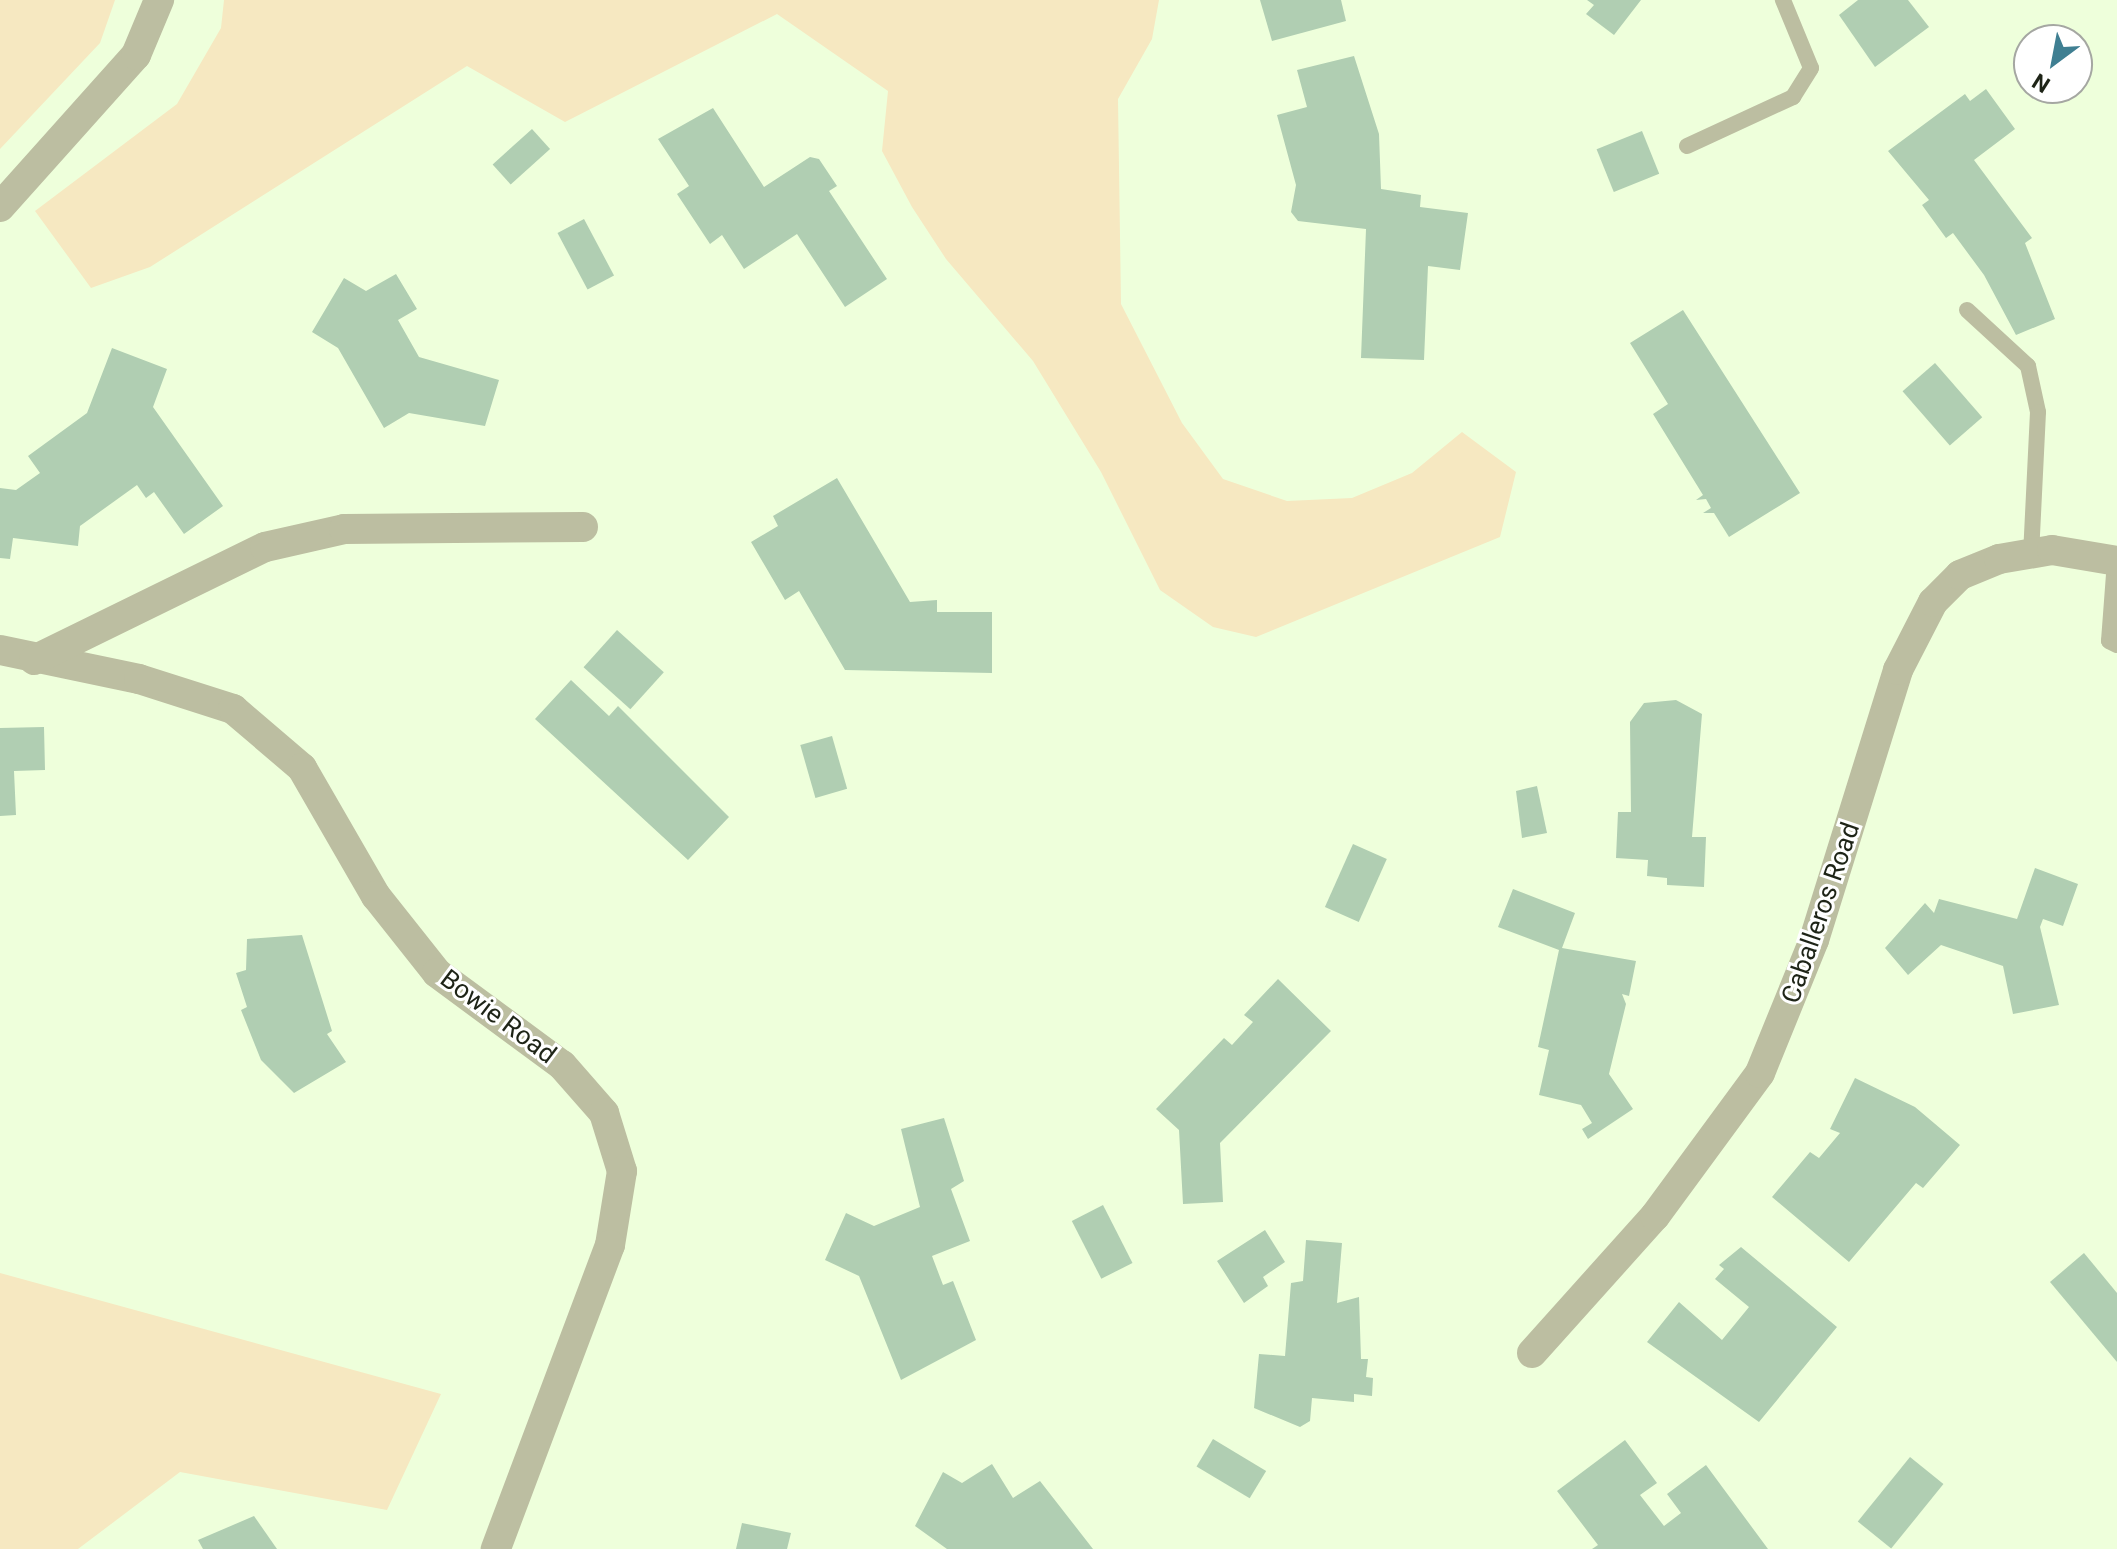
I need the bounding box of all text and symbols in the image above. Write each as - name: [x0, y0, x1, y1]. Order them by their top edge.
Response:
- north arrow: [2013, 24, 2093, 104]
- text: N: [2028, 68, 2054, 98]
- street label: Caballeros Road: [1775, 818, 1867, 1008]
- street label: Bowie Road: [434, 963, 562, 1071]

